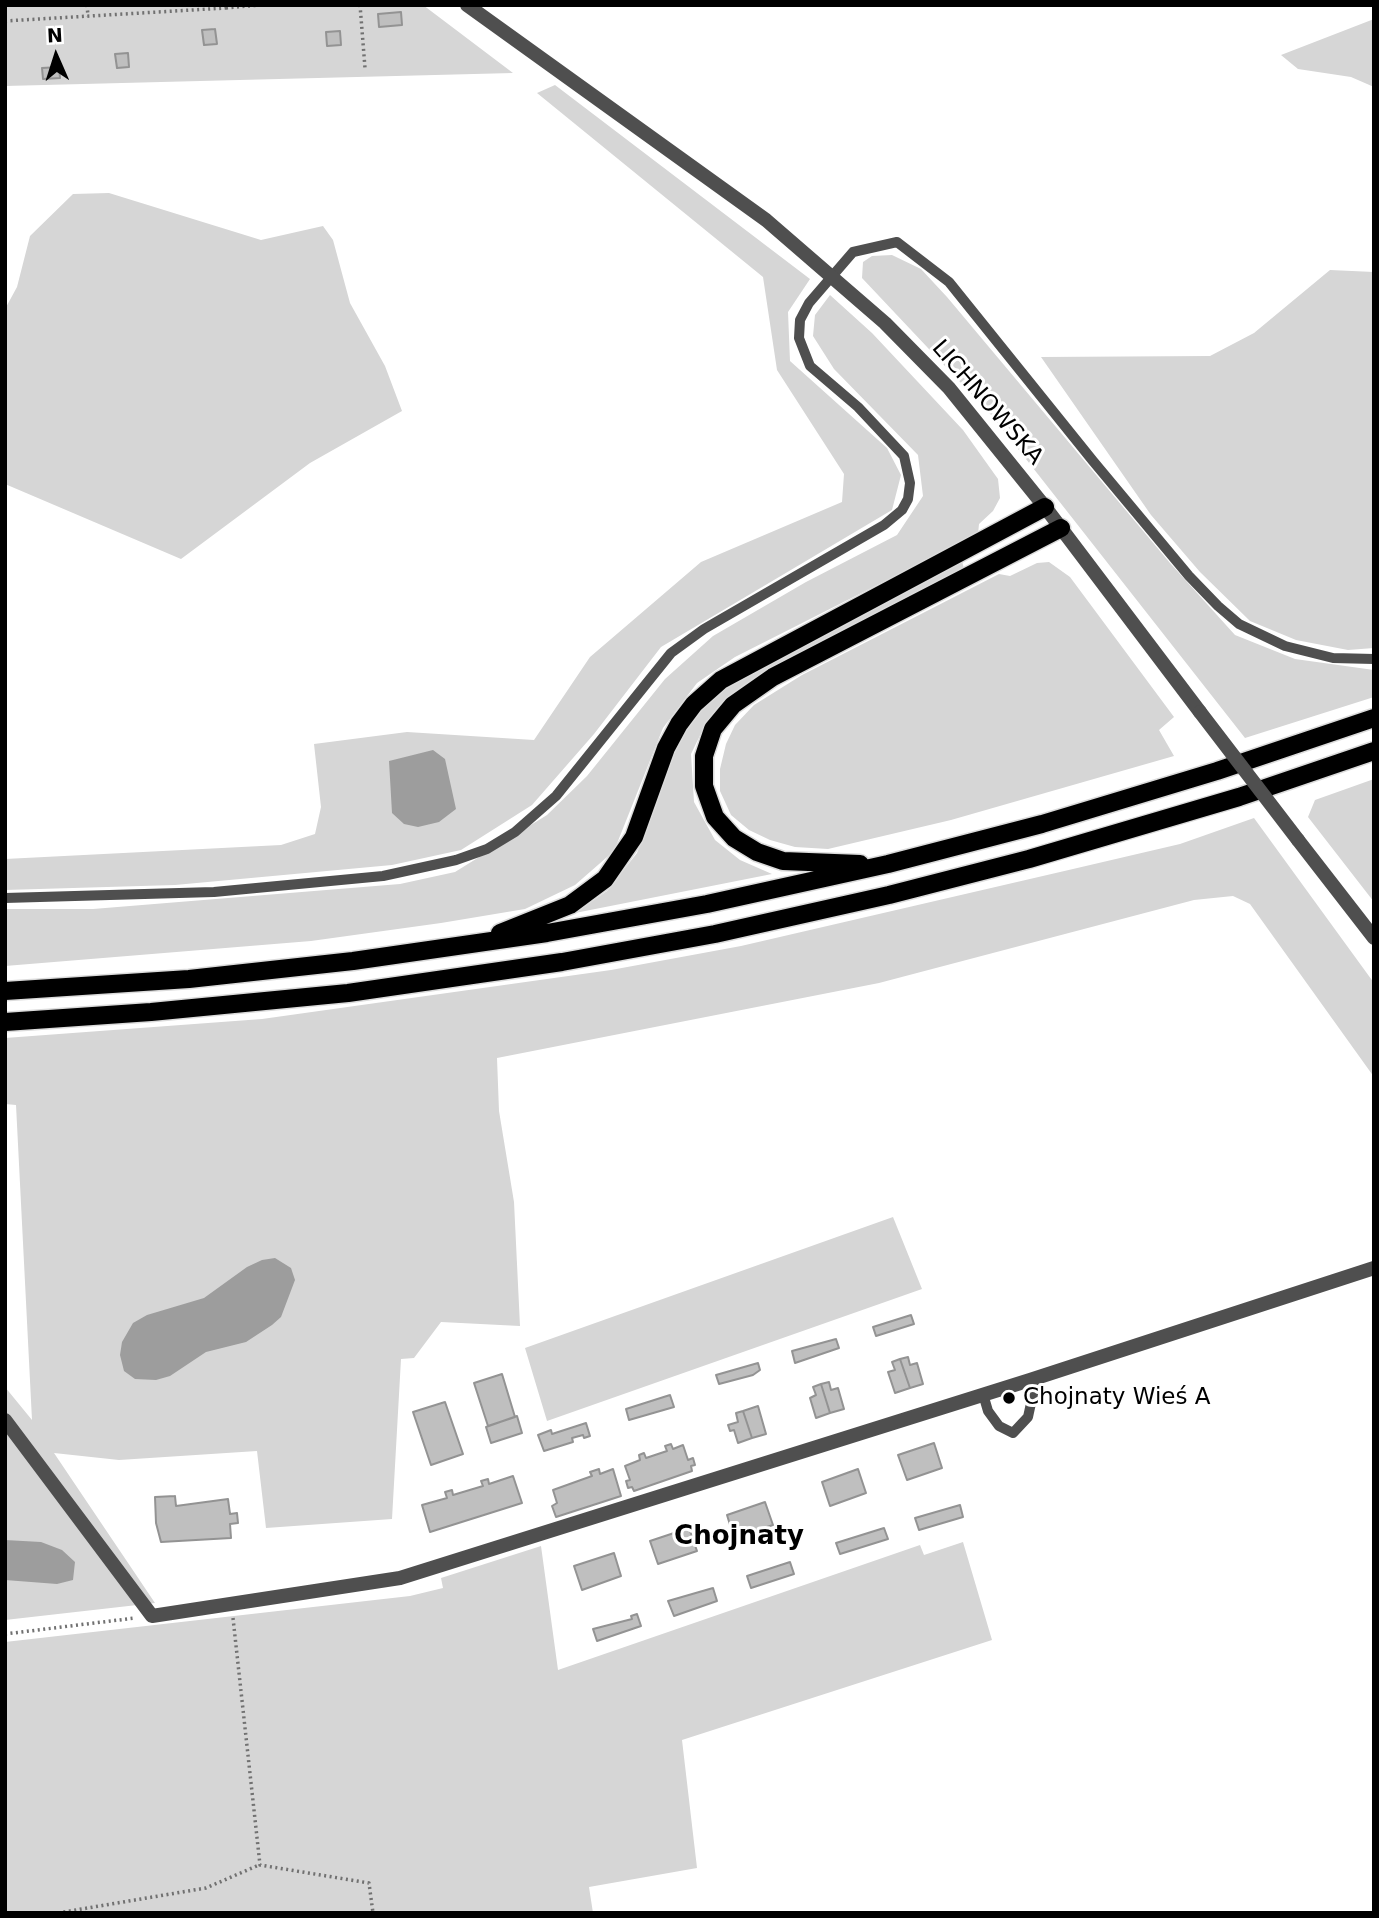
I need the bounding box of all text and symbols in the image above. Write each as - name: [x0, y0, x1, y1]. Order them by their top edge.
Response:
- north arrow: [21, 21, 91, 91]
- text: N: [46, 24, 63, 46]
- street label: LICHNOWSKA: [925, 335, 1049, 471]
- place label: Chojnaty Wieś A: [1023, 1384, 1211, 1412]
- marker: Chojnaty Wieś A: [1001, 1390, 1017, 1406]
- district label: Chojnaty: [674, 1521, 804, 1553]

